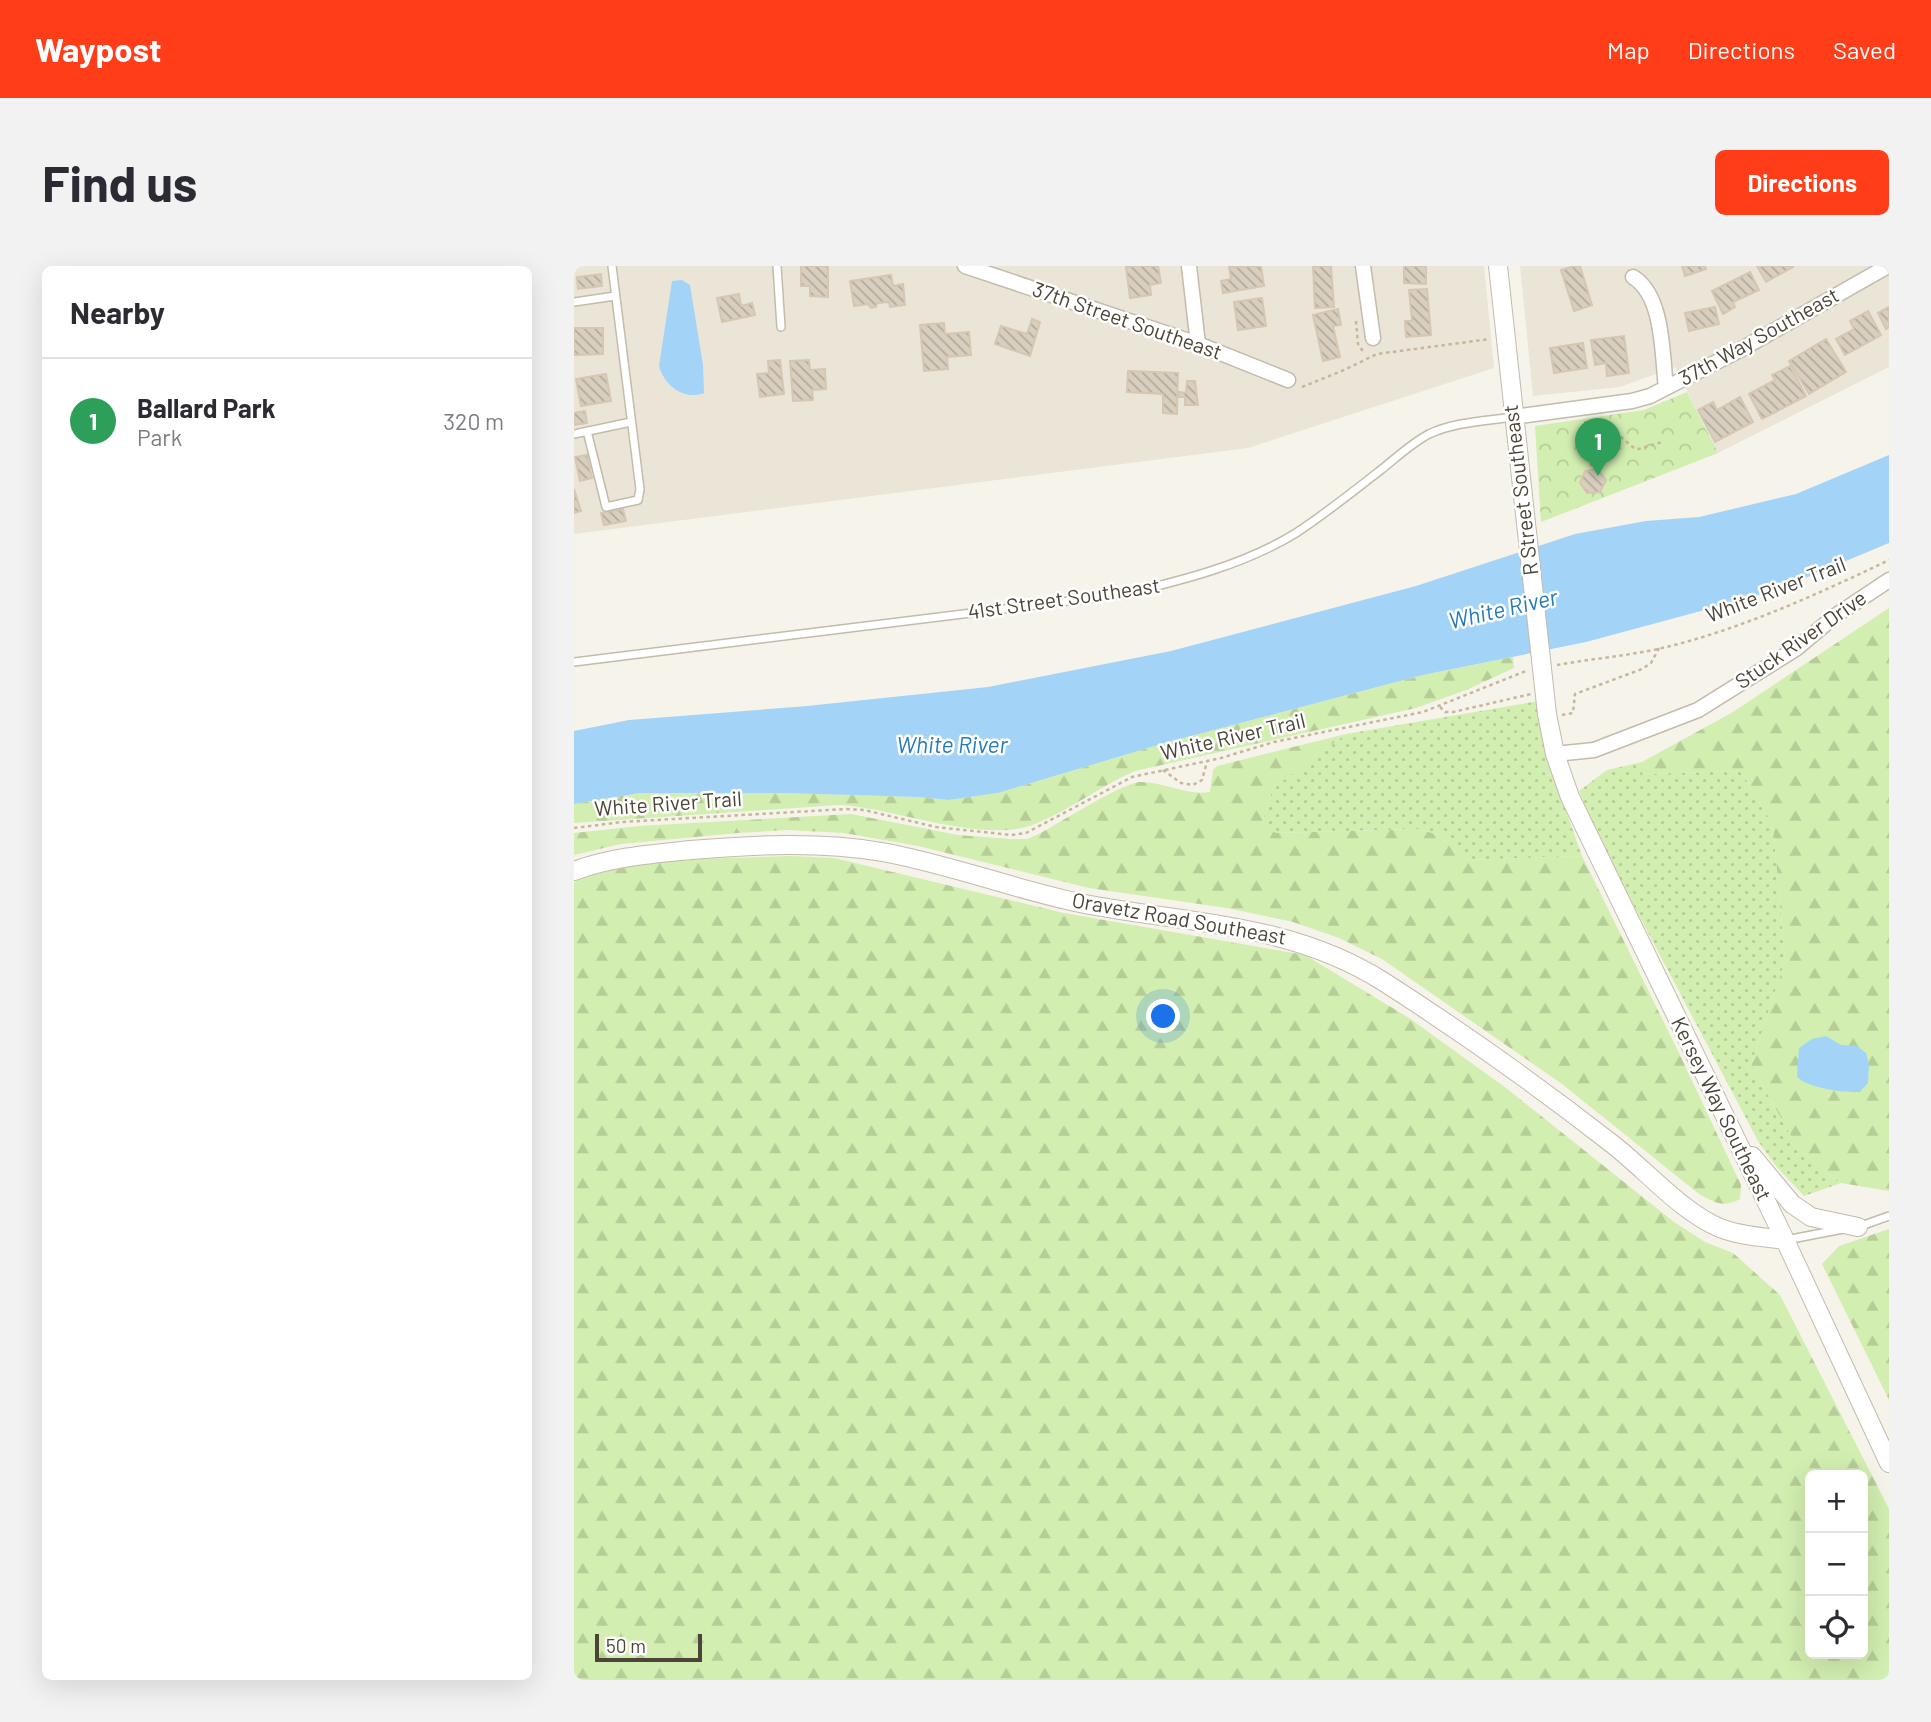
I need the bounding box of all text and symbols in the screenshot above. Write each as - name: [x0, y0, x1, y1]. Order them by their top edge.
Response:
- text: Waypost: [35, 29, 162, 69]
- text: Map: [1607, 35, 1650, 64]
- text: Directions: [1688, 35, 1795, 64]
- text: Saved: [1833, 35, 1896, 64]
- button: Directions: [1715, 150, 1889, 215]
- text: Find us: [42, 153, 197, 212]
- street label: 37th Street Southeast: [1029, 275, 1226, 364]
- street label: 37th Way Southeast: [1674, 281, 1843, 390]
- text: Nearby: [70, 294, 165, 330]
- text: Ballard Park: [137, 392, 276, 423]
- street label: R Street Southeast: [1497, 403, 1542, 577]
- text: 1: [89, 407, 97, 435]
- text: 320 m: [443, 407, 504, 435]
- pin: 1: [1575, 418, 1621, 476]
- text: Park: [137, 423, 182, 451]
- street label: White River Trail: [1702, 550, 1849, 627]
- street label: 41st Street Southeast: [966, 572, 1161, 623]
- water label: White River: [1446, 582, 1561, 634]
- street label: Stuck River Drive: [1730, 584, 1871, 693]
- street label: White River Trail: [1158, 707, 1308, 764]
- water label: White River: [896, 730, 1008, 758]
- street label: White River Trail: [593, 785, 743, 820]
- street label: Oravetz Road Southeast: [1070, 886, 1288, 949]
- your location: [1146, 999, 1180, 1033]
- street label: Kersey Way Southeast: [1667, 1012, 1778, 1204]
- map controls: [1805, 1470, 1868, 1659]
- button: +: [1805, 1470, 1868, 1533]
- button: −: [1805, 1533, 1868, 1596]
- button: locate: [1805, 1596, 1868, 1659]
- scale bar: [595, 1631, 702, 1663]
- text: 50 m: [606, 1634, 646, 1657]

